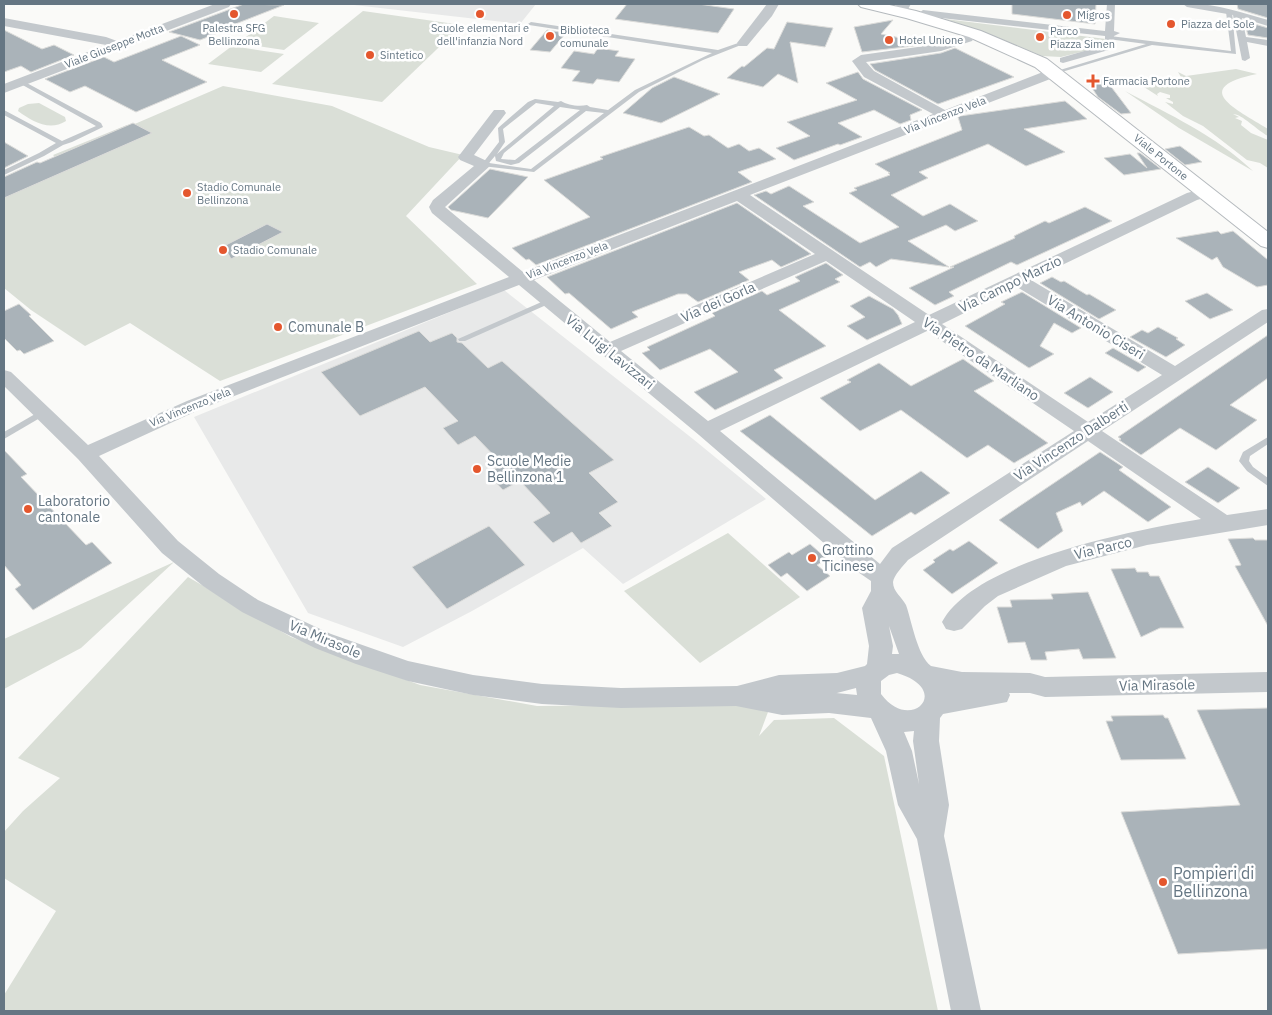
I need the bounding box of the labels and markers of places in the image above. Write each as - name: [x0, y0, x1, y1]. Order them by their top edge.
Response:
- marker: Palestra SFG Bellinzona: [228, 8, 240, 20]
- marker: Scuole elementari e dell'infanzia Nord: [474, 8, 486, 20]
- place label: Migros: [1077, 8, 1110, 22]
- marker: Migros: [1061, 9, 1073, 21]
- place label: Piazza del Sole: [1181, 17, 1255, 31]
- marker: Piazza del Sole: [1165, 18, 1177, 30]
- place label: Palestra SFG Bellinzona: [202, 21, 266, 48]
- place label: Scuole elementari e dell'infanzia Nord: [431, 21, 529, 48]
- place label: Biblioteca comunale: [560, 23, 610, 50]
- place label: Parco Piazza Simen: [1050, 24, 1115, 51]
- marker: Biblioteca comunale: [544, 30, 556, 42]
- marker: Parco Piazza Simen: [1034, 31, 1046, 43]
- place label: Hotel Unione: [899, 33, 963, 47]
- marker: Hotel Unione: [883, 34, 895, 46]
- place label: Sintetico: [380, 48, 423, 62]
- marker: Sintetico: [364, 49, 376, 61]
- place label: Farmacia Portone: [1103, 74, 1190, 88]
- marker: Farmacia Portone: [1087, 75, 1099, 87]
- place label: Stadio Comunale Bellinzona: [197, 180, 281, 207]
- marker: Stadio Comunale Bellinzona: [181, 187, 193, 199]
- place label: Stadio Comunale: [233, 243, 317, 257]
- marker: Stadio Comunale: [217, 244, 229, 256]
- place label: Comunale B: [288, 318, 364, 336]
- marker: Comunale B: [272, 321, 284, 333]
- place label: Scuole Medie Bellinzona 1: [487, 452, 571, 486]
- marker: Scuole Medie Bellinzona 1: [471, 463, 483, 475]
- place label: Laboratorio cantonale: [38, 492, 110, 526]
- marker: Laboratorio cantonale: [22, 503, 34, 515]
- place label: Grottino Ticinese: [822, 541, 875, 575]
- marker: Grottino Ticinese: [806, 552, 818, 564]
- place label: Pompieri di Bellinzona: [1173, 863, 1254, 901]
- marker: Pompieri di Bellinzona: [1157, 876, 1169, 888]

